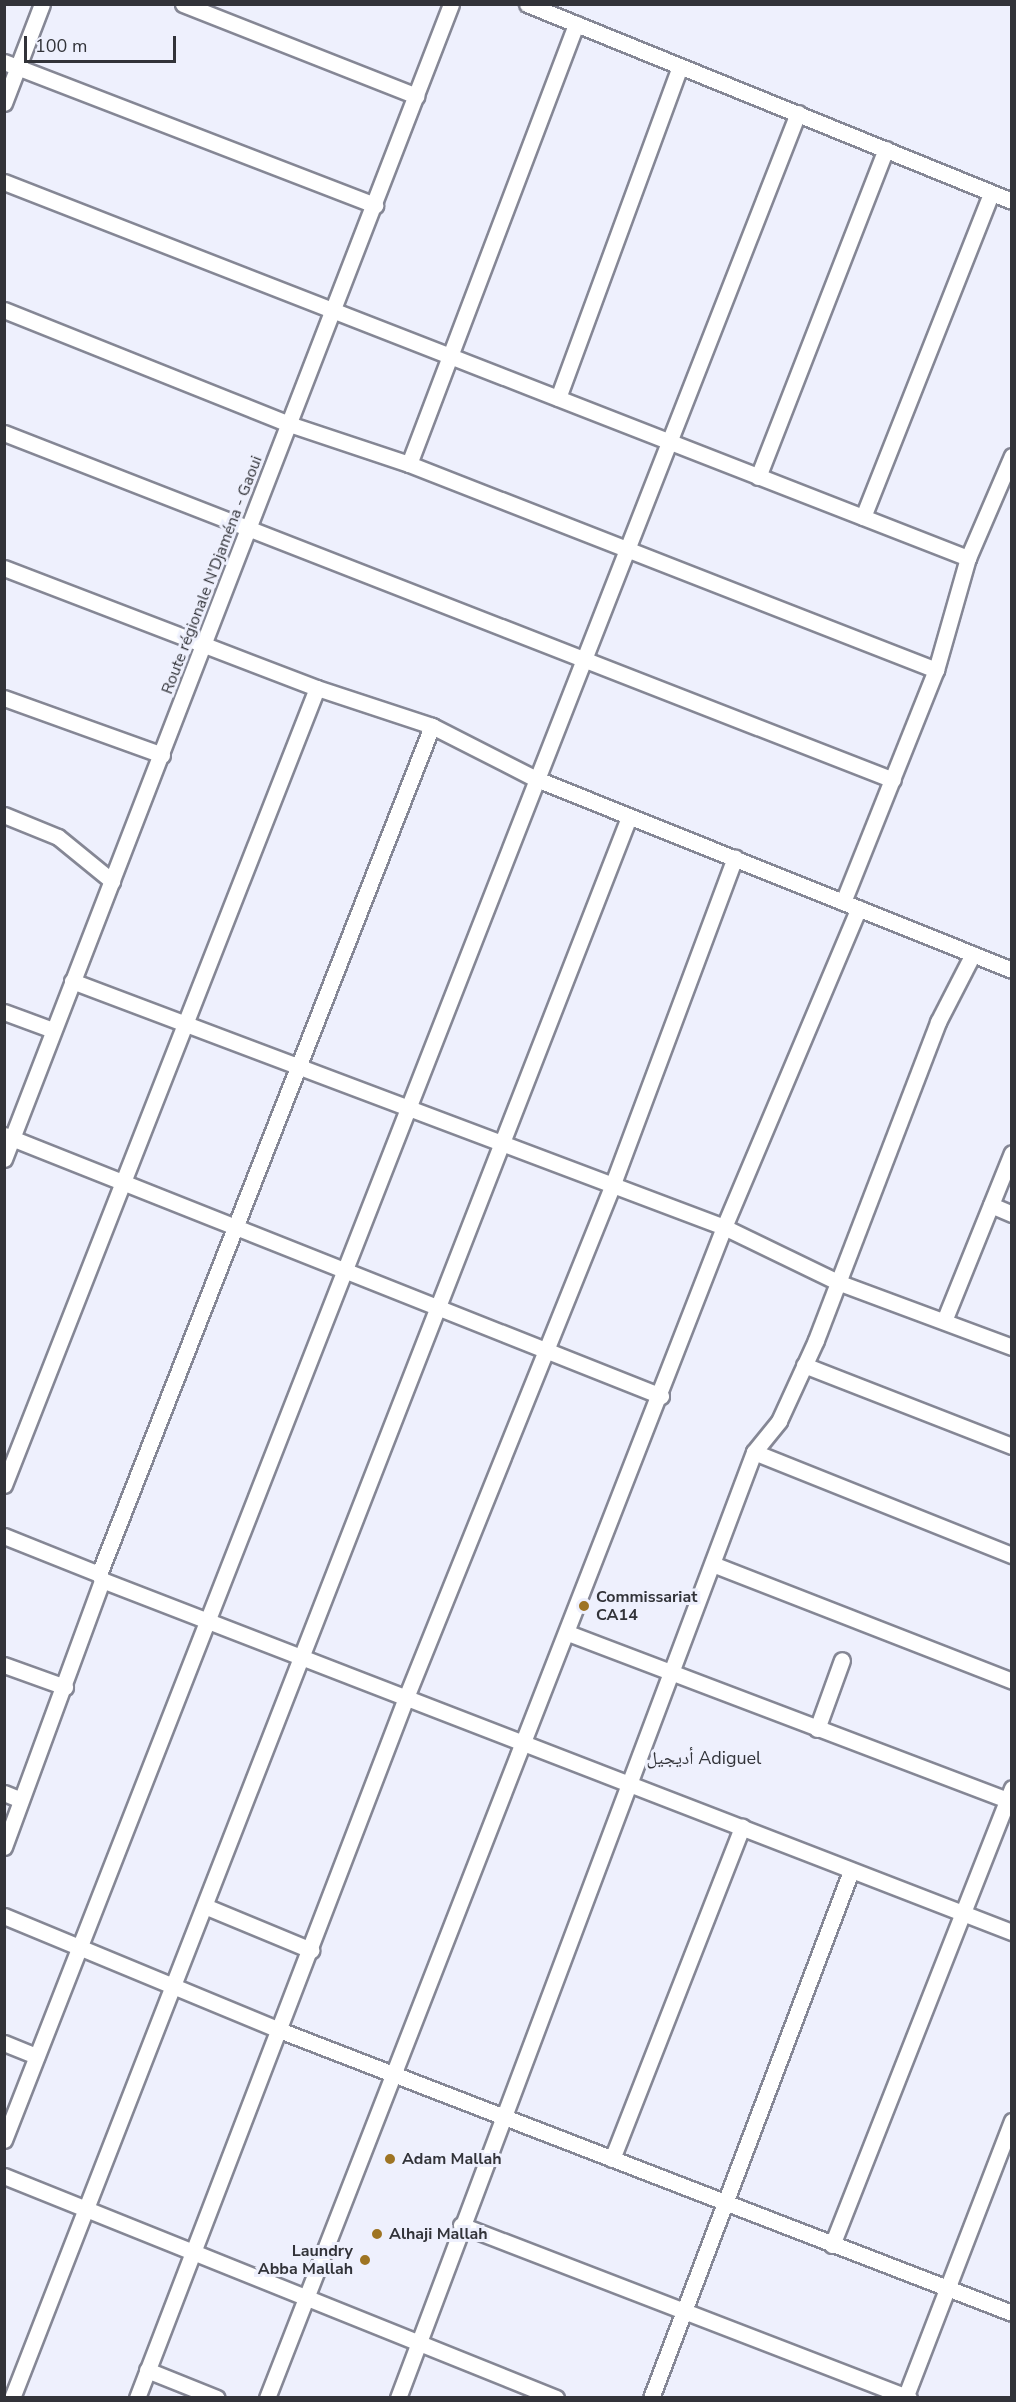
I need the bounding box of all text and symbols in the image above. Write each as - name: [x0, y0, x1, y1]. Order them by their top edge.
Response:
- scale bar: [27, 24, 178, 62]
- text: 100 m: [35, 34, 87, 58]
- street label: Route régionale N'Djaména - Gaoui: [158, 453, 266, 697]
- place label: Commissariat CA14: [596, 1587, 697, 1625]
- marker: Commissariat CA14: [577, 1599, 591, 1613]
- district label: أديجيل Adiguel: [647, 1747, 761, 1769]
- place label: Adam Mallah: [402, 2149, 501, 2169]
- marker: Adam Mallah: [383, 2152, 397, 2166]
- place label: Alhaji Mallah: [389, 2224, 488, 2244]
- marker: Alhaji Mallah: [370, 2227, 384, 2241]
- place label: Laundry Abba Mallah: [258, 2241, 353, 2279]
- marker: Laundry Abba Mallah: [358, 2253, 372, 2267]

